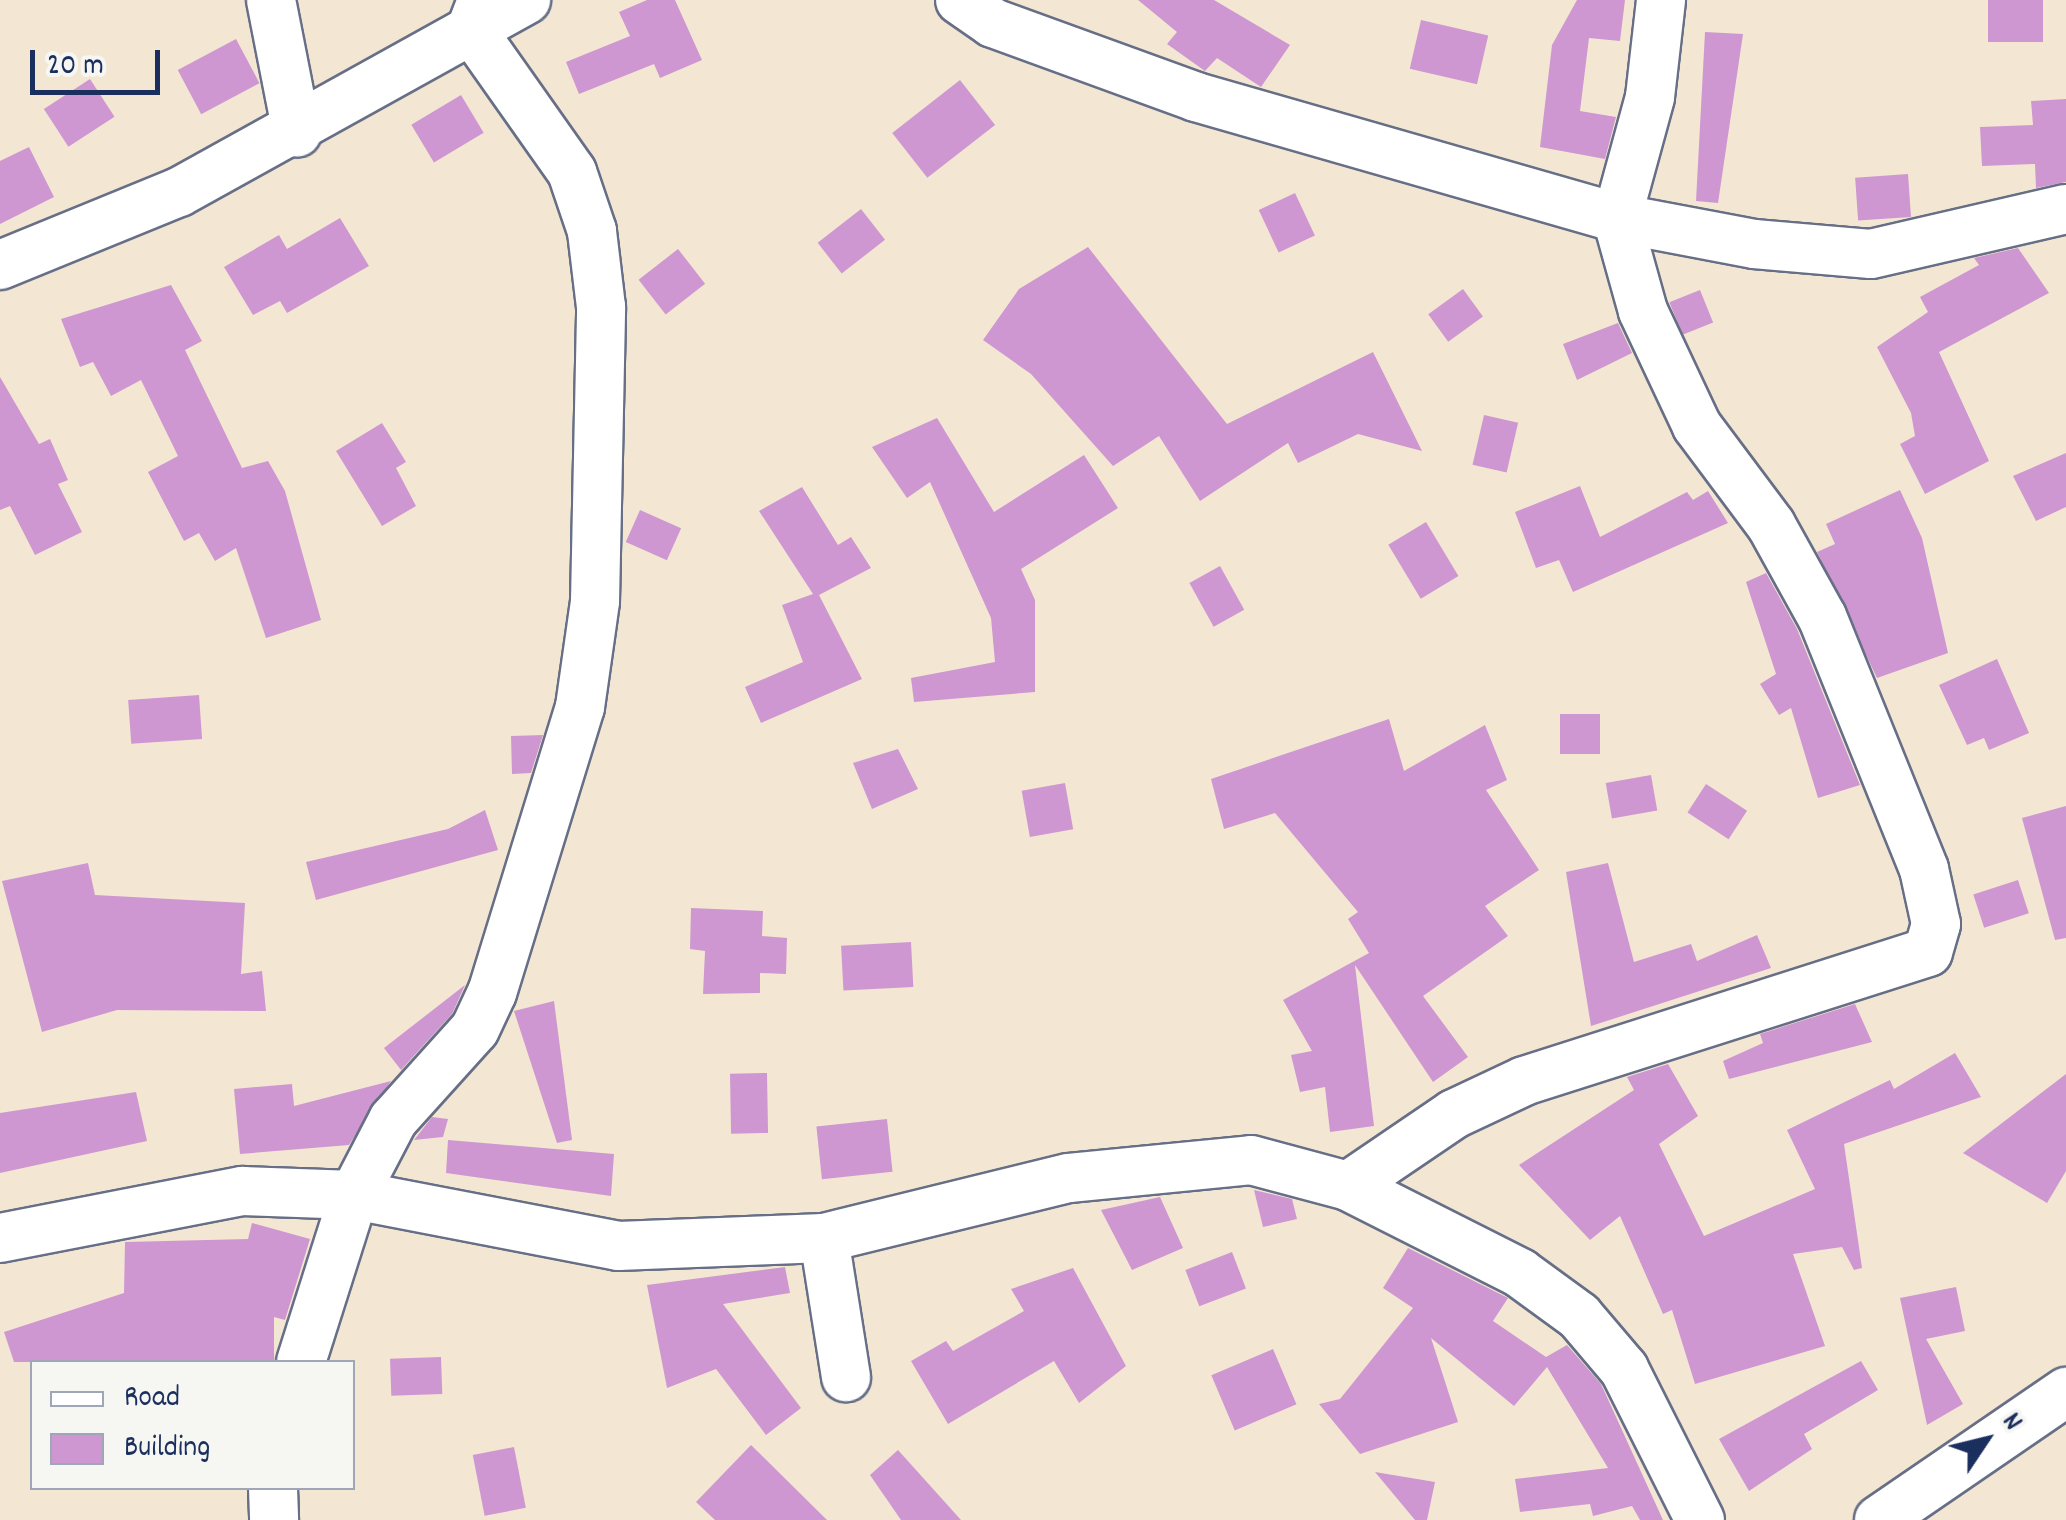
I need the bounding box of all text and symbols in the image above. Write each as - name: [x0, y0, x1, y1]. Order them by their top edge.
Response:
- scale bar: [35, 30, 165, 92]
- text: 20 m: [47, 46, 104, 89]
- legend: [30, 1360, 355, 1490]
- text: Road: [124, 1378, 180, 1421]
- north arrow: [1936, 1390, 2036, 1490]
- text: N: [1990, 1406, 2031, 1440]
- text: Building: [124, 1428, 210, 1471]

